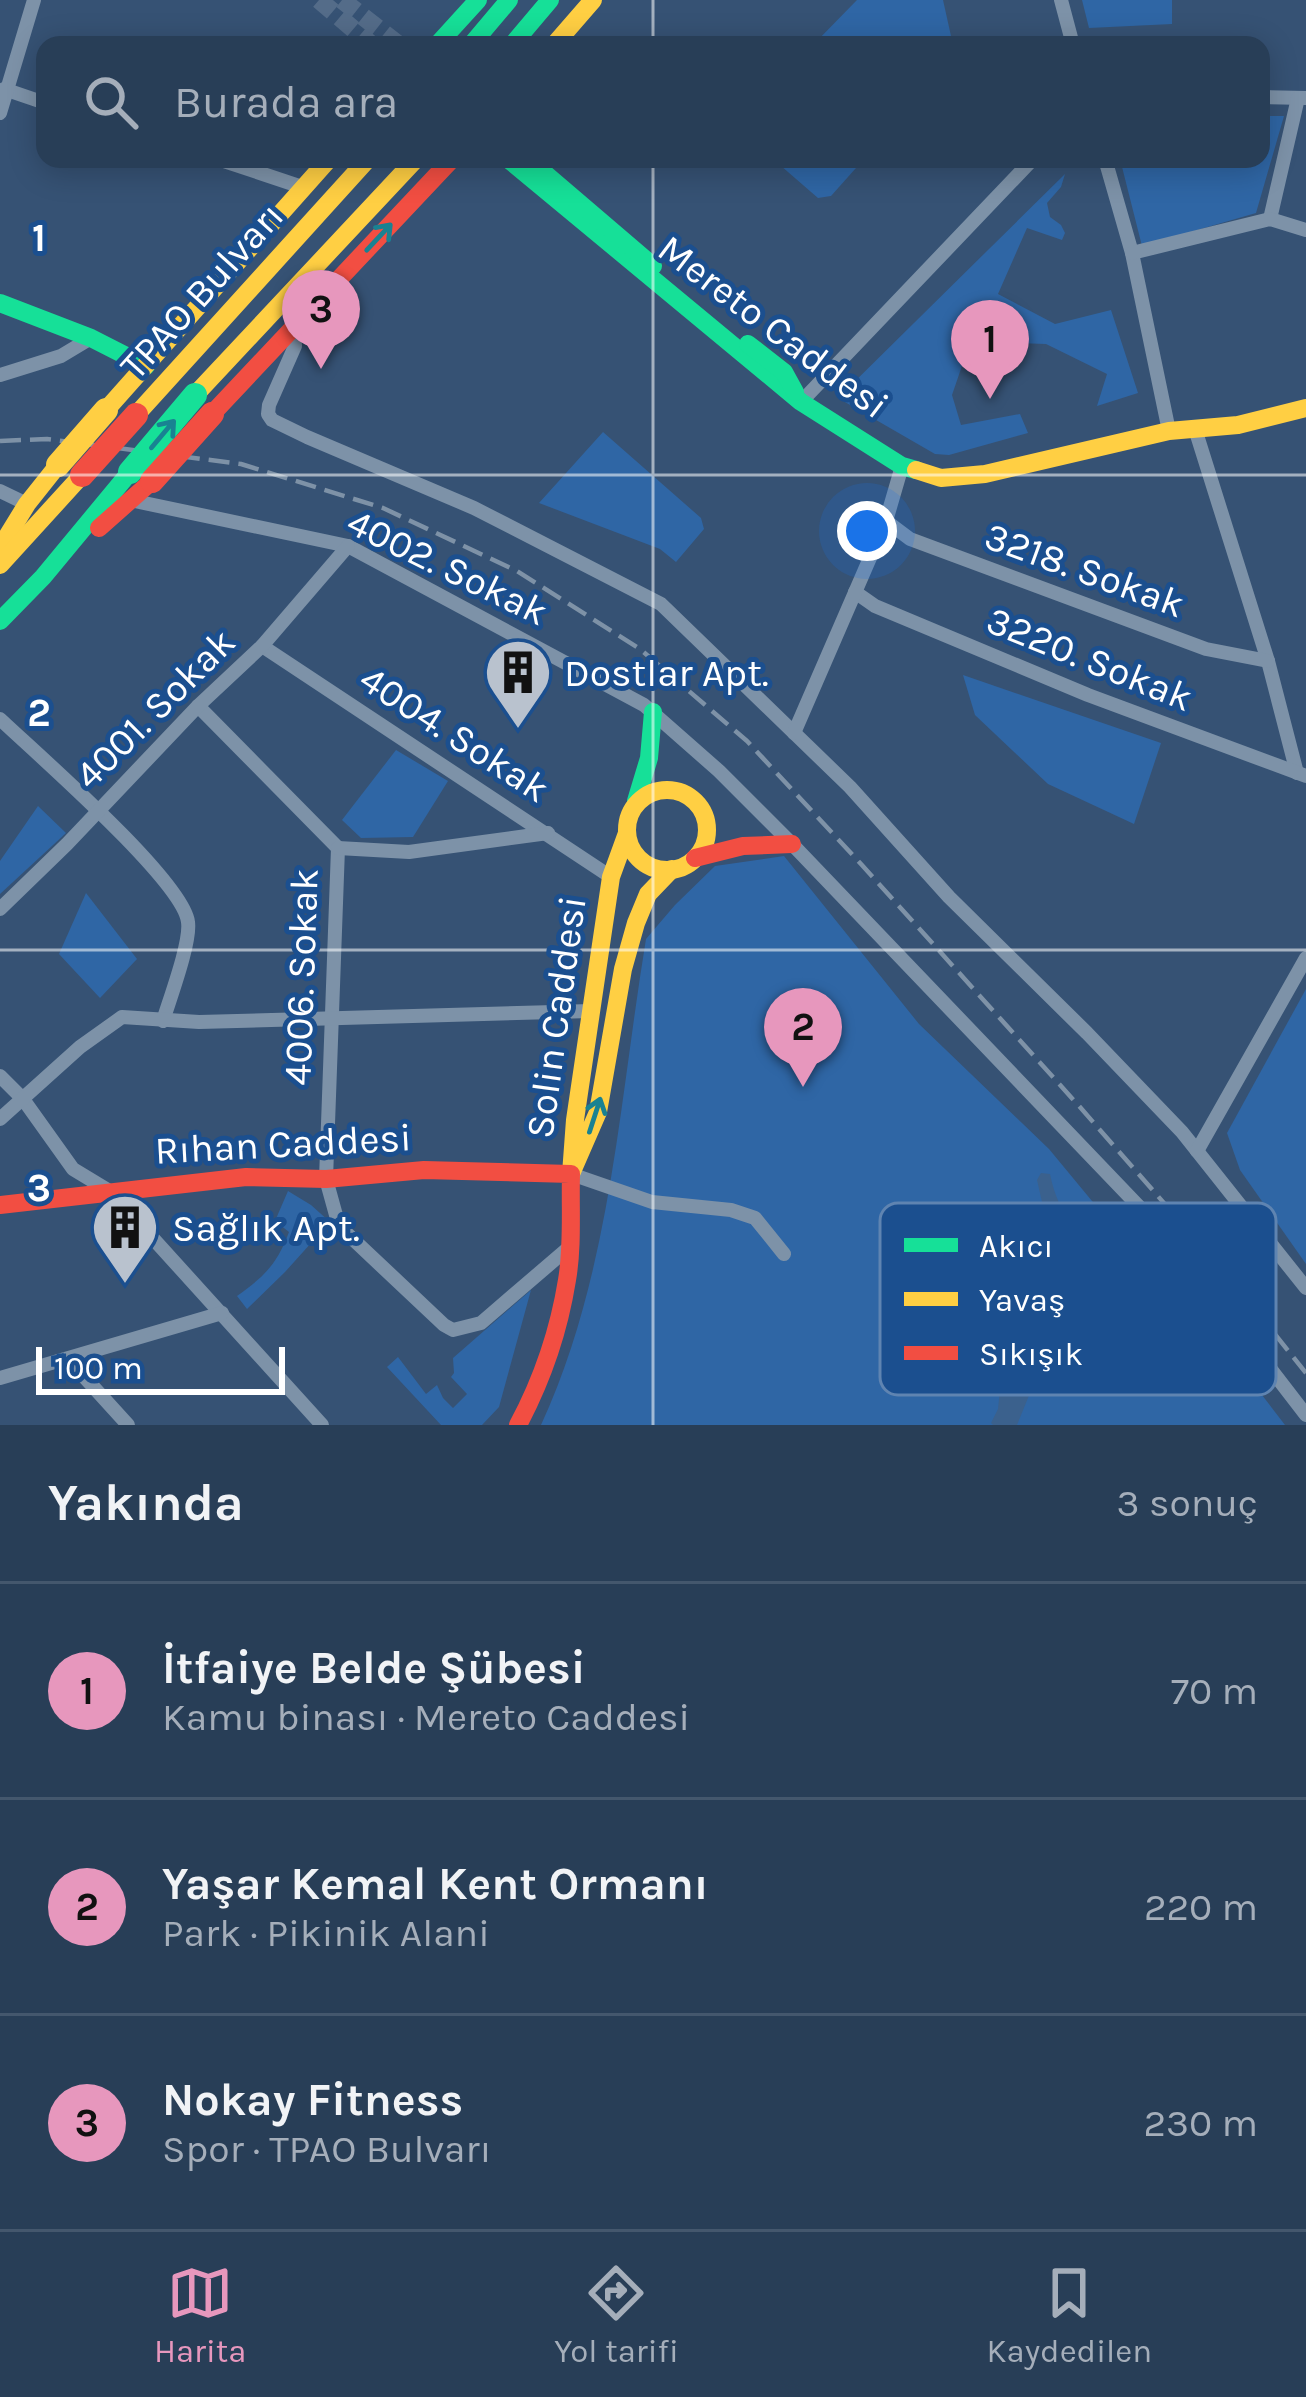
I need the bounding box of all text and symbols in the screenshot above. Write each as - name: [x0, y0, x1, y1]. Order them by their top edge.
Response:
- search box: [36, 36, 1270, 168]
- icon: search: [78, 69, 144, 135]
- text: Burada ara: [174, 76, 398, 128]
- street label: TPAO Bulvarı: [110, 193, 293, 389]
- text: 1: [32, 215, 46, 261]
- one-way arrow: [364, 223, 392, 253]
- street label: Mereto Caddesi: [649, 225, 898, 428]
- pin: 3: [282, 270, 360, 369]
- pin: 1: [951, 300, 1029, 399]
- one-way arrow: [149, 418, 175, 450]
- street label: 4002. Sokak: [340, 499, 555, 635]
- your location: [837, 501, 897, 561]
- street label: 3218. Sokak: [979, 513, 1191, 627]
- street label: 3220. Sokak: [980, 597, 1199, 721]
- street label: 4001. Sokak: [65, 619, 244, 798]
- building icon: Dostlar Apt.: [483, 637, 553, 731]
- place label: Dostlar Apt.: [564, 650, 769, 696]
- street label: 4004. Sokak: [351, 656, 558, 812]
- text: 2: [27, 690, 51, 736]
- street label: 4006. Sokak: [274, 868, 328, 1086]
- street label: Solin Caddesi: [516, 893, 596, 1141]
- pin: 2: [764, 988, 842, 1087]
- one-way arrow: [585, 1097, 607, 1135]
- street label: Rıhan Caddesi: [153, 1114, 413, 1174]
- text: 3: [27, 1165, 51, 1211]
- building icon: Sağlık Apt.: [90, 1192, 160, 1286]
- legend: [880, 1203, 1276, 1395]
- place label: Sağlık Apt.: [172, 1205, 360, 1251]
- text: Akıcı: [979, 1227, 1053, 1265]
- text: Yavaş: [979, 1281, 1065, 1319]
- text: Sıkışık: [979, 1335, 1083, 1373]
- scale bar: [36, 1341, 285, 1394]
- text: 100 m: [54, 1349, 143, 1387]
- text: Yakında: [48, 1473, 244, 1533]
- text: 3 sonuç: [1117, 1480, 1258, 1526]
- text: İtfaiye Belde Şübesi: [162, 1642, 585, 1694]
- text: 1: [80, 1668, 94, 1714]
- text: 70 m: [1171, 1668, 1258, 1714]
- text: Kamu binası · Mereto Caddesi: [162, 1694, 690, 1740]
- text: Yaşar Kemal Kent Ormanı: [162, 1858, 709, 1910]
- text: 2: [75, 1884, 99, 1930]
- text: 220 m: [1144, 1884, 1258, 1930]
- text: Park · Pikinik Alani: [162, 1910, 490, 1956]
- text: Nokay Fitness: [162, 2074, 463, 2126]
- text: 3: [75, 2100, 99, 2146]
- text: 230 m: [1143, 2100, 1258, 2146]
- text: Spor · TPAO Bulvarı: [162, 2126, 491, 2172]
- tab: Harita: [154, 2260, 246, 2370]
- tab: Yol tarifi: [554, 2260, 679, 2370]
- tab: Kaydedilen: [987, 2260, 1152, 2370]

